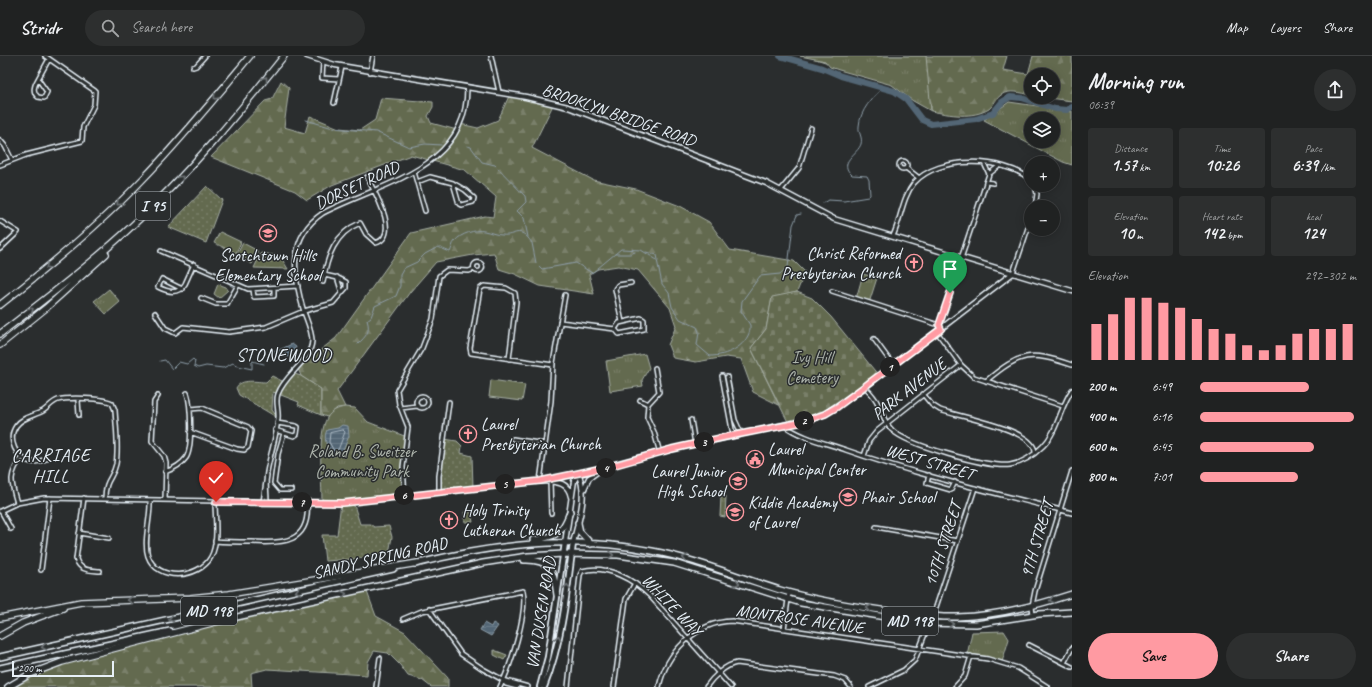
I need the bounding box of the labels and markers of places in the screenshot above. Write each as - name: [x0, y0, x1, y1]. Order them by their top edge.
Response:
- school or university icon: Scotchtown Hills Elementary School: [258, 223, 278, 243]
- place label: Christ Reformed Presbyterian Church: [781, 243, 904, 284]
- place label: Scotchtown Hills Elementary School: [215, 245, 324, 286]
- pin: [933, 252, 967, 293]
- church icon: Christ Reformed Presbyterian Church: [904, 253, 924, 273]
- pin: 1: [880, 357, 900, 377]
- pin: 2: [794, 411, 814, 431]
- place label: Laurel Presbyterian Church: [481, 414, 602, 455]
- church icon: Laurel Presbyterian Church: [458, 424, 478, 444]
- pin: 3: [694, 432, 714, 452]
- place label: Laurel Municipal Center: [768, 439, 868, 480]
- public building icon: Laurel Municipal Center: [745, 449, 765, 469]
- pin: 4: [596, 458, 616, 478]
- pin: [199, 461, 233, 502]
- place label: Laurel Junior High School: [651, 461, 728, 502]
- school or university icon: Laurel Junior High School: [728, 471, 748, 491]
- pin: 5: [495, 474, 515, 494]
- pin: 6: [394, 485, 414, 505]
- school or university icon: Phair School: [838, 487, 858, 507]
- place label: Phair School: [861, 487, 938, 508]
- pin: 7: [292, 492, 312, 512]
- place label: Kiddie Academy of Laurel: [748, 492, 838, 533]
- place label: Holy Trinity Lutheran Church: [462, 500, 562, 541]
- school or university icon: Kiddie Academy of Laurel: [725, 502, 745, 522]
- church icon: Holy Trinity Lutheran Church: [439, 510, 459, 530]

